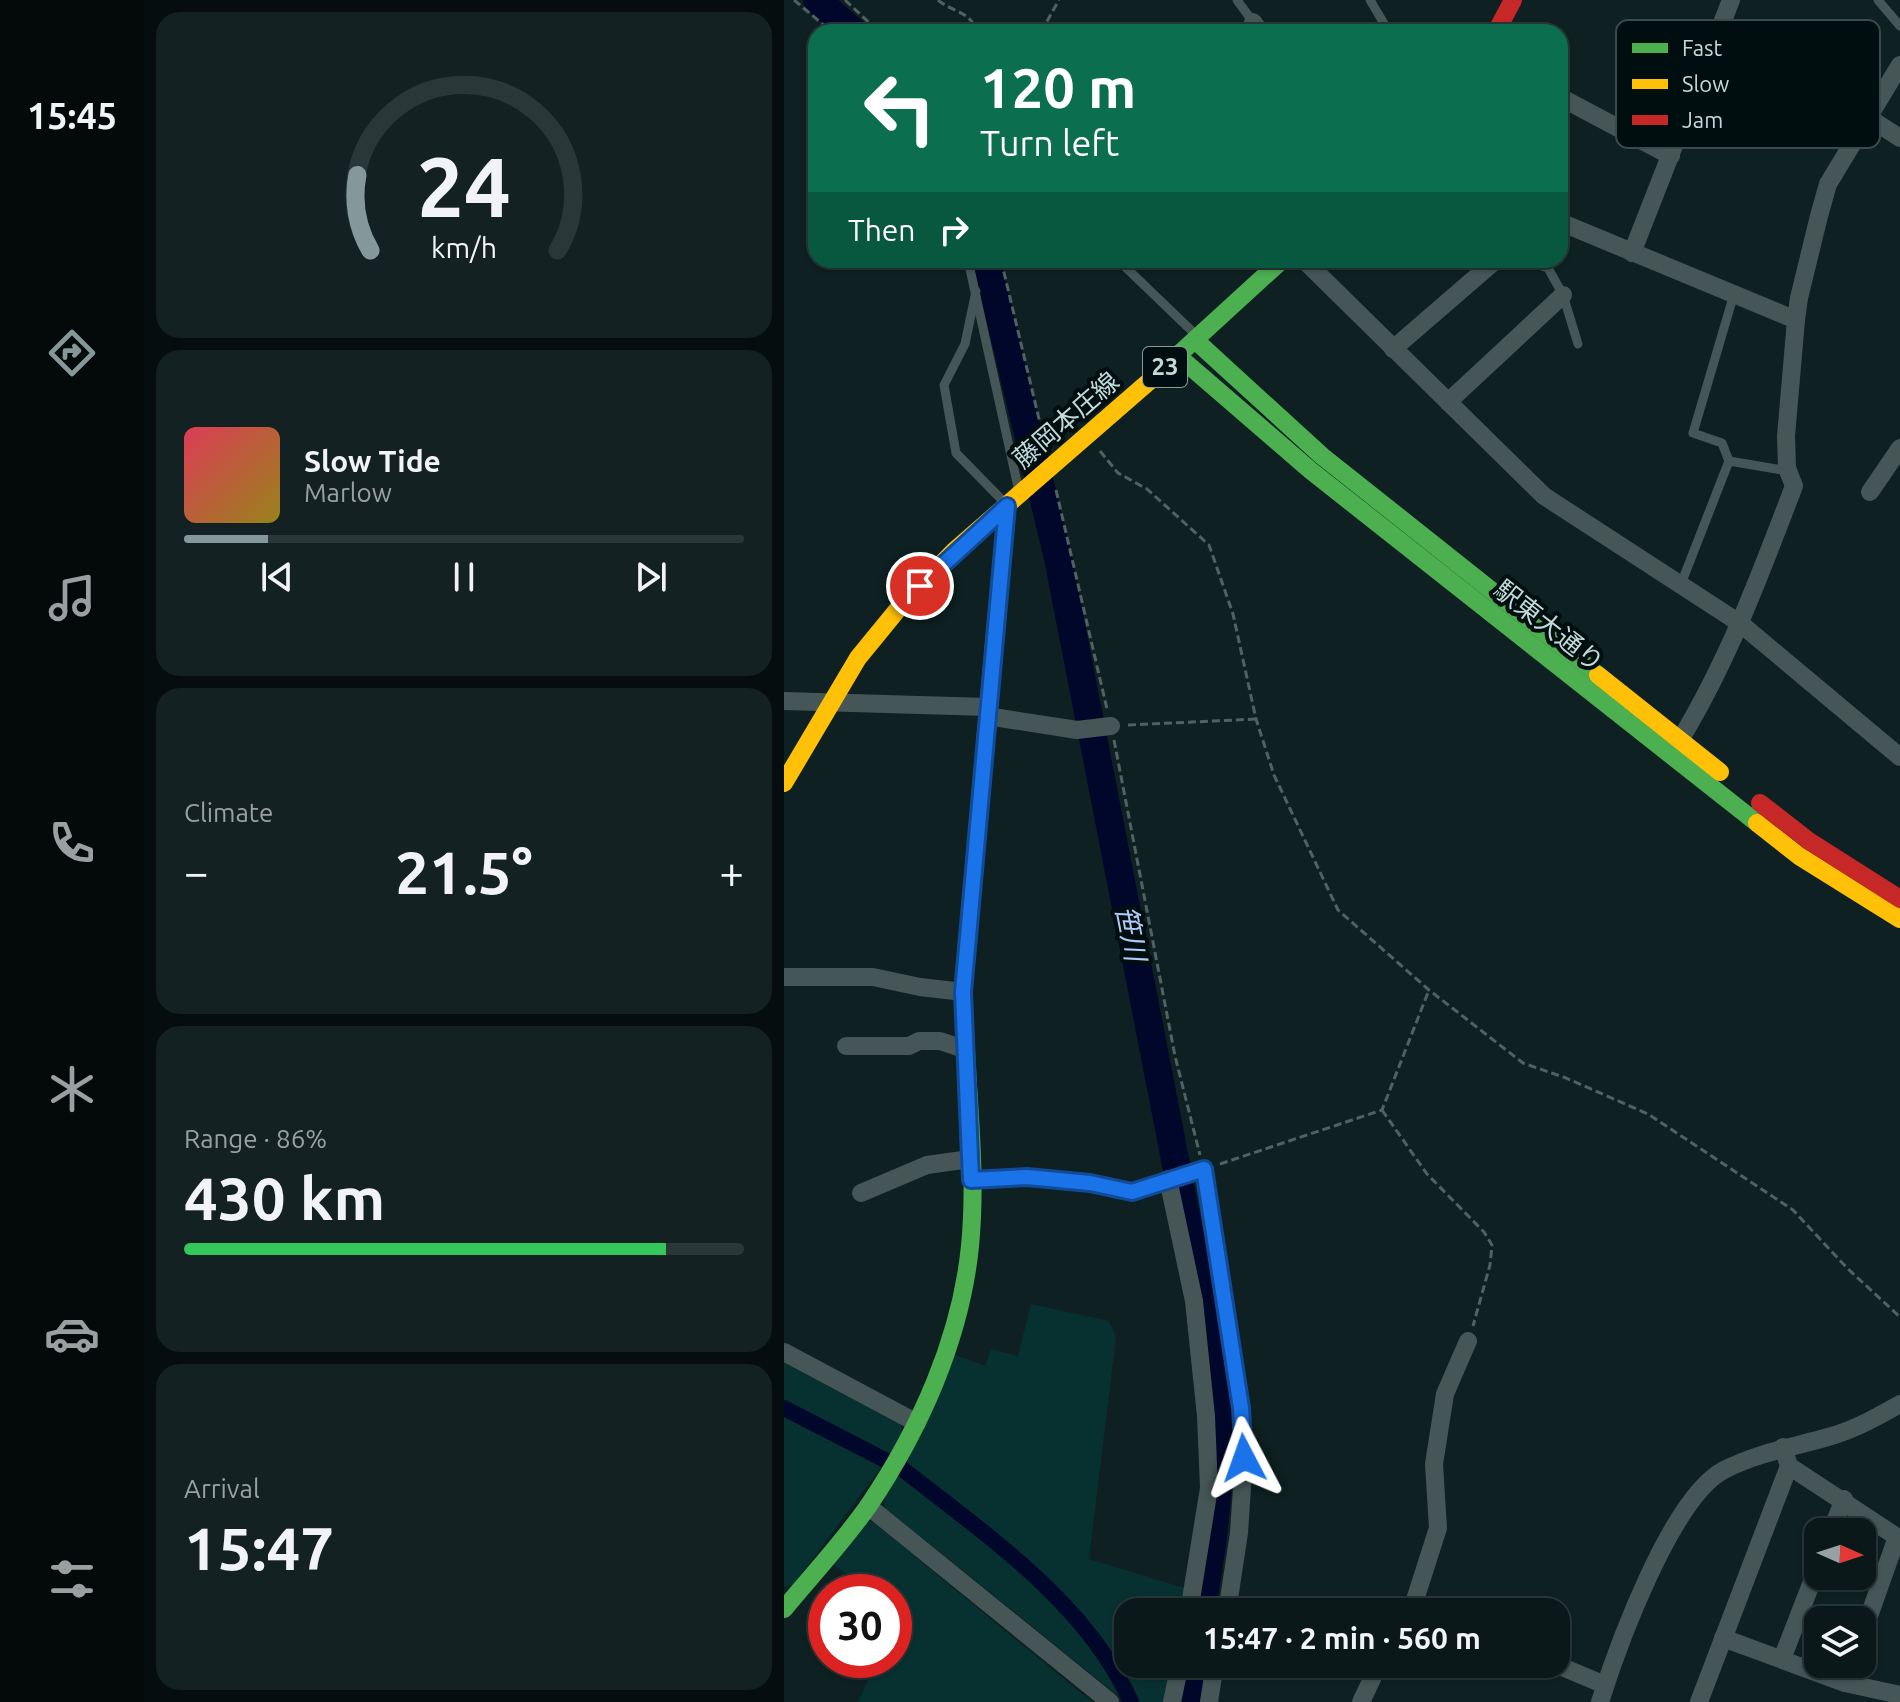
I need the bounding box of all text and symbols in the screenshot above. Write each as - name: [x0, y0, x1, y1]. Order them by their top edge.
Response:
- legend: [1616, 20, 1880, 148]
- text: Fast: [1682, 35, 1723, 60]
- icon: left: [848, 56, 952, 160]
- text: 120 m: [980, 56, 1136, 119]
- text: Slow: [1682, 71, 1729, 96]
- text: 15:45: [27, 95, 117, 136]
- text: Jam: [1682, 107, 1723, 132]
- text: Turn left: [980, 122, 1119, 163]
- text: 24: [417, 139, 511, 233]
- icon: right: [932, 208, 976, 252]
- text: Then: [848, 213, 916, 247]
- text: km/h: [431, 231, 497, 263]
- icon: directions: [44, 325, 100, 381]
- road number: 23: [1143, 347, 1187, 387]
- street label: 藤岡本庄線: [1007, 366, 1124, 473]
- text: Slow Tide: [304, 444, 441, 478]
- text: Marlow: [304, 478, 392, 507]
- pin: [886, 552, 954, 620]
- icon: previous: [255, 555, 299, 599]
- icon: pause: [442, 555, 486, 599]
- icon: next: [629, 555, 673, 599]
- icon: arrive: [898, 564, 942, 608]
- icon: music: [44, 570, 100, 626]
- street label: 駅東大通り: [1489, 574, 1609, 677]
- text: Climate: [184, 798, 273, 827]
- icon: phone: [44, 815, 100, 871]
- text: 21.5°: [395, 838, 533, 905]
- text: −: [184, 847, 209, 896]
- text: +: [719, 847, 744, 896]
- water label: 笹川: [1111, 902, 1153, 966]
- icon: climate: [44, 1061, 100, 1117]
- text: Range · 86%: [184, 1124, 327, 1153]
- text: 430 km: [184, 1164, 385, 1231]
- icon: car: [44, 1306, 100, 1362]
- position arrow: [1202, 1416, 1286, 1500]
- text: Arrival: [184, 1474, 260, 1503]
- text: 15:47: [184, 1514, 334, 1581]
- north arrow: [1804, 1518, 1876, 1590]
- map controls: [1804, 1518, 1876, 1678]
- icon: filters: [44, 1551, 100, 1607]
- speed limit sign: 30: [808, 1574, 912, 1678]
- button: layers: [1804, 1606, 1876, 1678]
- text: 15:47 · 2 min · 560 m: [1203, 1621, 1481, 1655]

